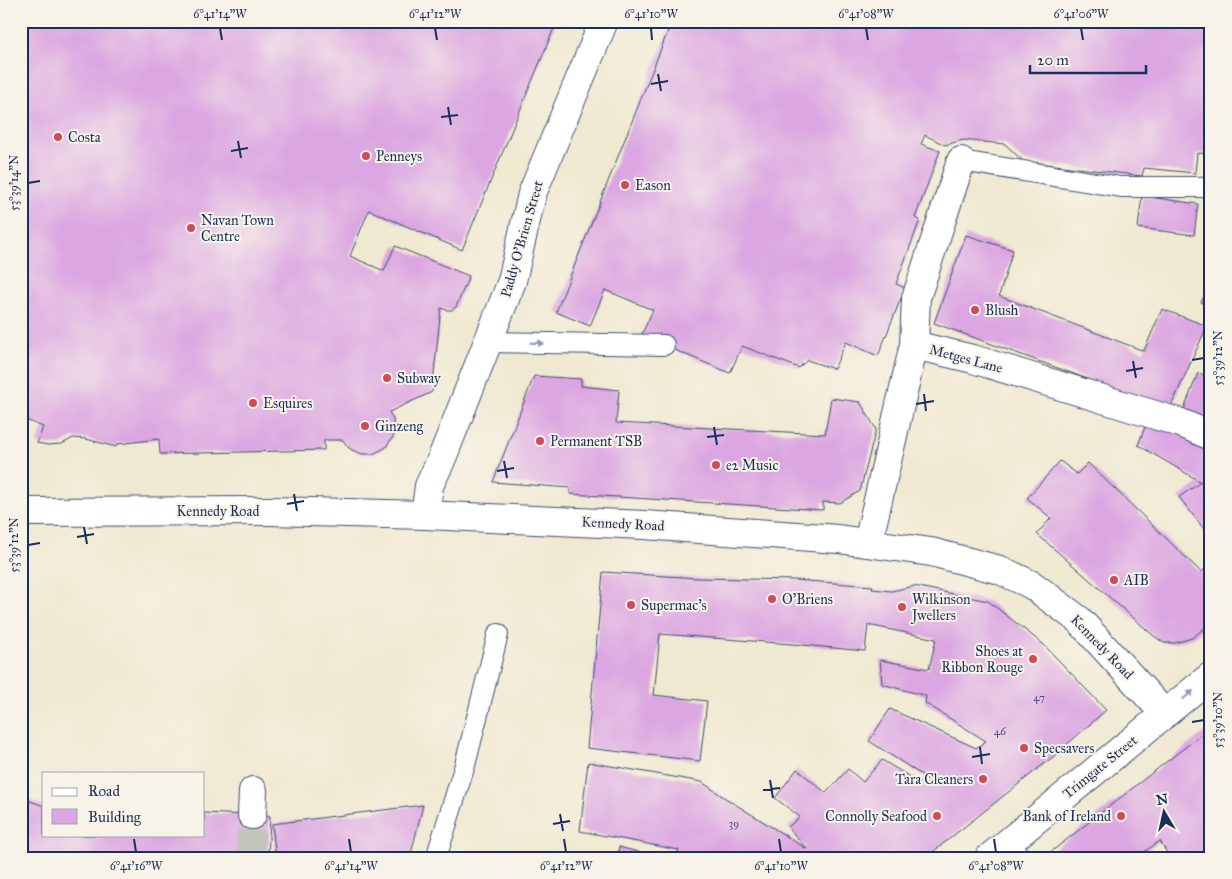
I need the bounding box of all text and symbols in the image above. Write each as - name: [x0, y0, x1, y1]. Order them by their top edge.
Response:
- text: 6°41'14"W: [193, 7, 247, 21]
- text: 6°41'12"W: [409, 7, 462, 21]
- text: 6°41'10"W: [624, 7, 678, 21]
- text: 6°41'08"W: [838, 7, 894, 21]
- text: 6°41'06"W: [1053, 7, 1109, 21]
- scale bar: [1030, 42, 1146, 74]
- text: 20 m: [1037, 51, 1069, 69]
- place label: Costa: [68, 129, 101, 146]
- marker: Costa: [52, 131, 64, 143]
- place label: Penneys: [376, 148, 422, 165]
- marker: Penneys: [360, 150, 372, 162]
- text: 53°39'14"N: [7, 155, 21, 211]
- place label: Eason: [635, 177, 671, 194]
- street label: Paddy O'Brien Street: [497, 179, 547, 299]
- marker: Eason: [619, 179, 631, 191]
- place label: Navan Town Centre: [201, 212, 274, 245]
- marker: Navan Town Centre: [185, 222, 197, 234]
- place label: Blush: [985, 302, 1019, 319]
- marker: Blush: [969, 304, 981, 316]
- text: 53°39'12"N: [1211, 330, 1225, 386]
- one-way arrow: [529, 339, 545, 347]
- street label: Metges Lane: [927, 341, 1005, 377]
- place label: Subway: [397, 370, 441, 387]
- marker: Subway: [381, 372, 393, 384]
- place label: Esquires: [263, 395, 312, 413]
- marker: Esquires: [247, 397, 259, 409]
- place label: Ginzeng: [375, 418, 424, 435]
- marker: Ginzeng: [359, 420, 371, 432]
- place label: Permanent TSB: [550, 433, 642, 450]
- marker: Permanent TSB: [534, 435, 546, 447]
- place label: e2 Music: [726, 457, 778, 474]
- marker: e2 Music: [710, 459, 722, 471]
- street label: Kennedy Road: [177, 503, 259, 520]
- street label: Kennedy Road: [581, 513, 665, 535]
- text: 53°39'12"N: [7, 517, 21, 573]
- place label: AIB: [1123, 572, 1149, 589]
- marker: AIB: [1108, 574, 1120, 586]
- place label: O'Briens: [782, 591, 833, 608]
- place label: Wilkinson Jwellers: [910, 591, 971, 625]
- marker: O'Briens: [766, 593, 778, 605]
- place label: Supermac's: [641, 597, 707, 614]
- marker: Supermac's: [625, 599, 637, 611]
- marker: Wilkinson Jwellers: [896, 601, 908, 613]
- street label: Kennedy Road: [1067, 611, 1137, 683]
- place label: Shoes at Ribbon Rouge: [941, 643, 1023, 676]
- marker: Shoes at Ribbon Rouge: [1027, 653, 1039, 665]
- one-way arrow: [1181, 690, 1194, 701]
- house number: 47: [1033, 691, 1045, 704]
- text: 53°39'10"N: [1211, 692, 1225, 748]
- house number: 46: [994, 725, 1006, 738]
- street label: Trimgate Street: [1059, 732, 1141, 802]
- place label: Specsavers: [1034, 740, 1094, 757]
- marker: Specsavers: [1018, 742, 1030, 754]
- place label: Tara Cleaners: [895, 771, 973, 788]
- legend: [42, 772, 205, 836]
- marker: Tara Cleaners: [977, 773, 989, 785]
- text: Road: [88, 782, 120, 800]
- north arrow: [1140, 786, 1190, 836]
- text: N: [1155, 790, 1169, 809]
- text: Building: [88, 808, 142, 826]
- place label: Connolly Seafood: [825, 808, 927, 825]
- place label: Bank of Ireland: [1023, 808, 1111, 825]
- marker: Connolly Seafood: [931, 810, 943, 822]
- marker: Bank of Ireland: [1115, 810, 1127, 822]
- house number: 39: [729, 817, 739, 830]
- text: 6°41'16"W: [110, 859, 163, 873]
- text: 6°41'14"W: [324, 859, 378, 873]
- text: 6°41'12"W: [540, 859, 593, 873]
- text: 6°41'10"W: [754, 859, 808, 873]
- text: 6°41'08"W: [968, 859, 1024, 873]

